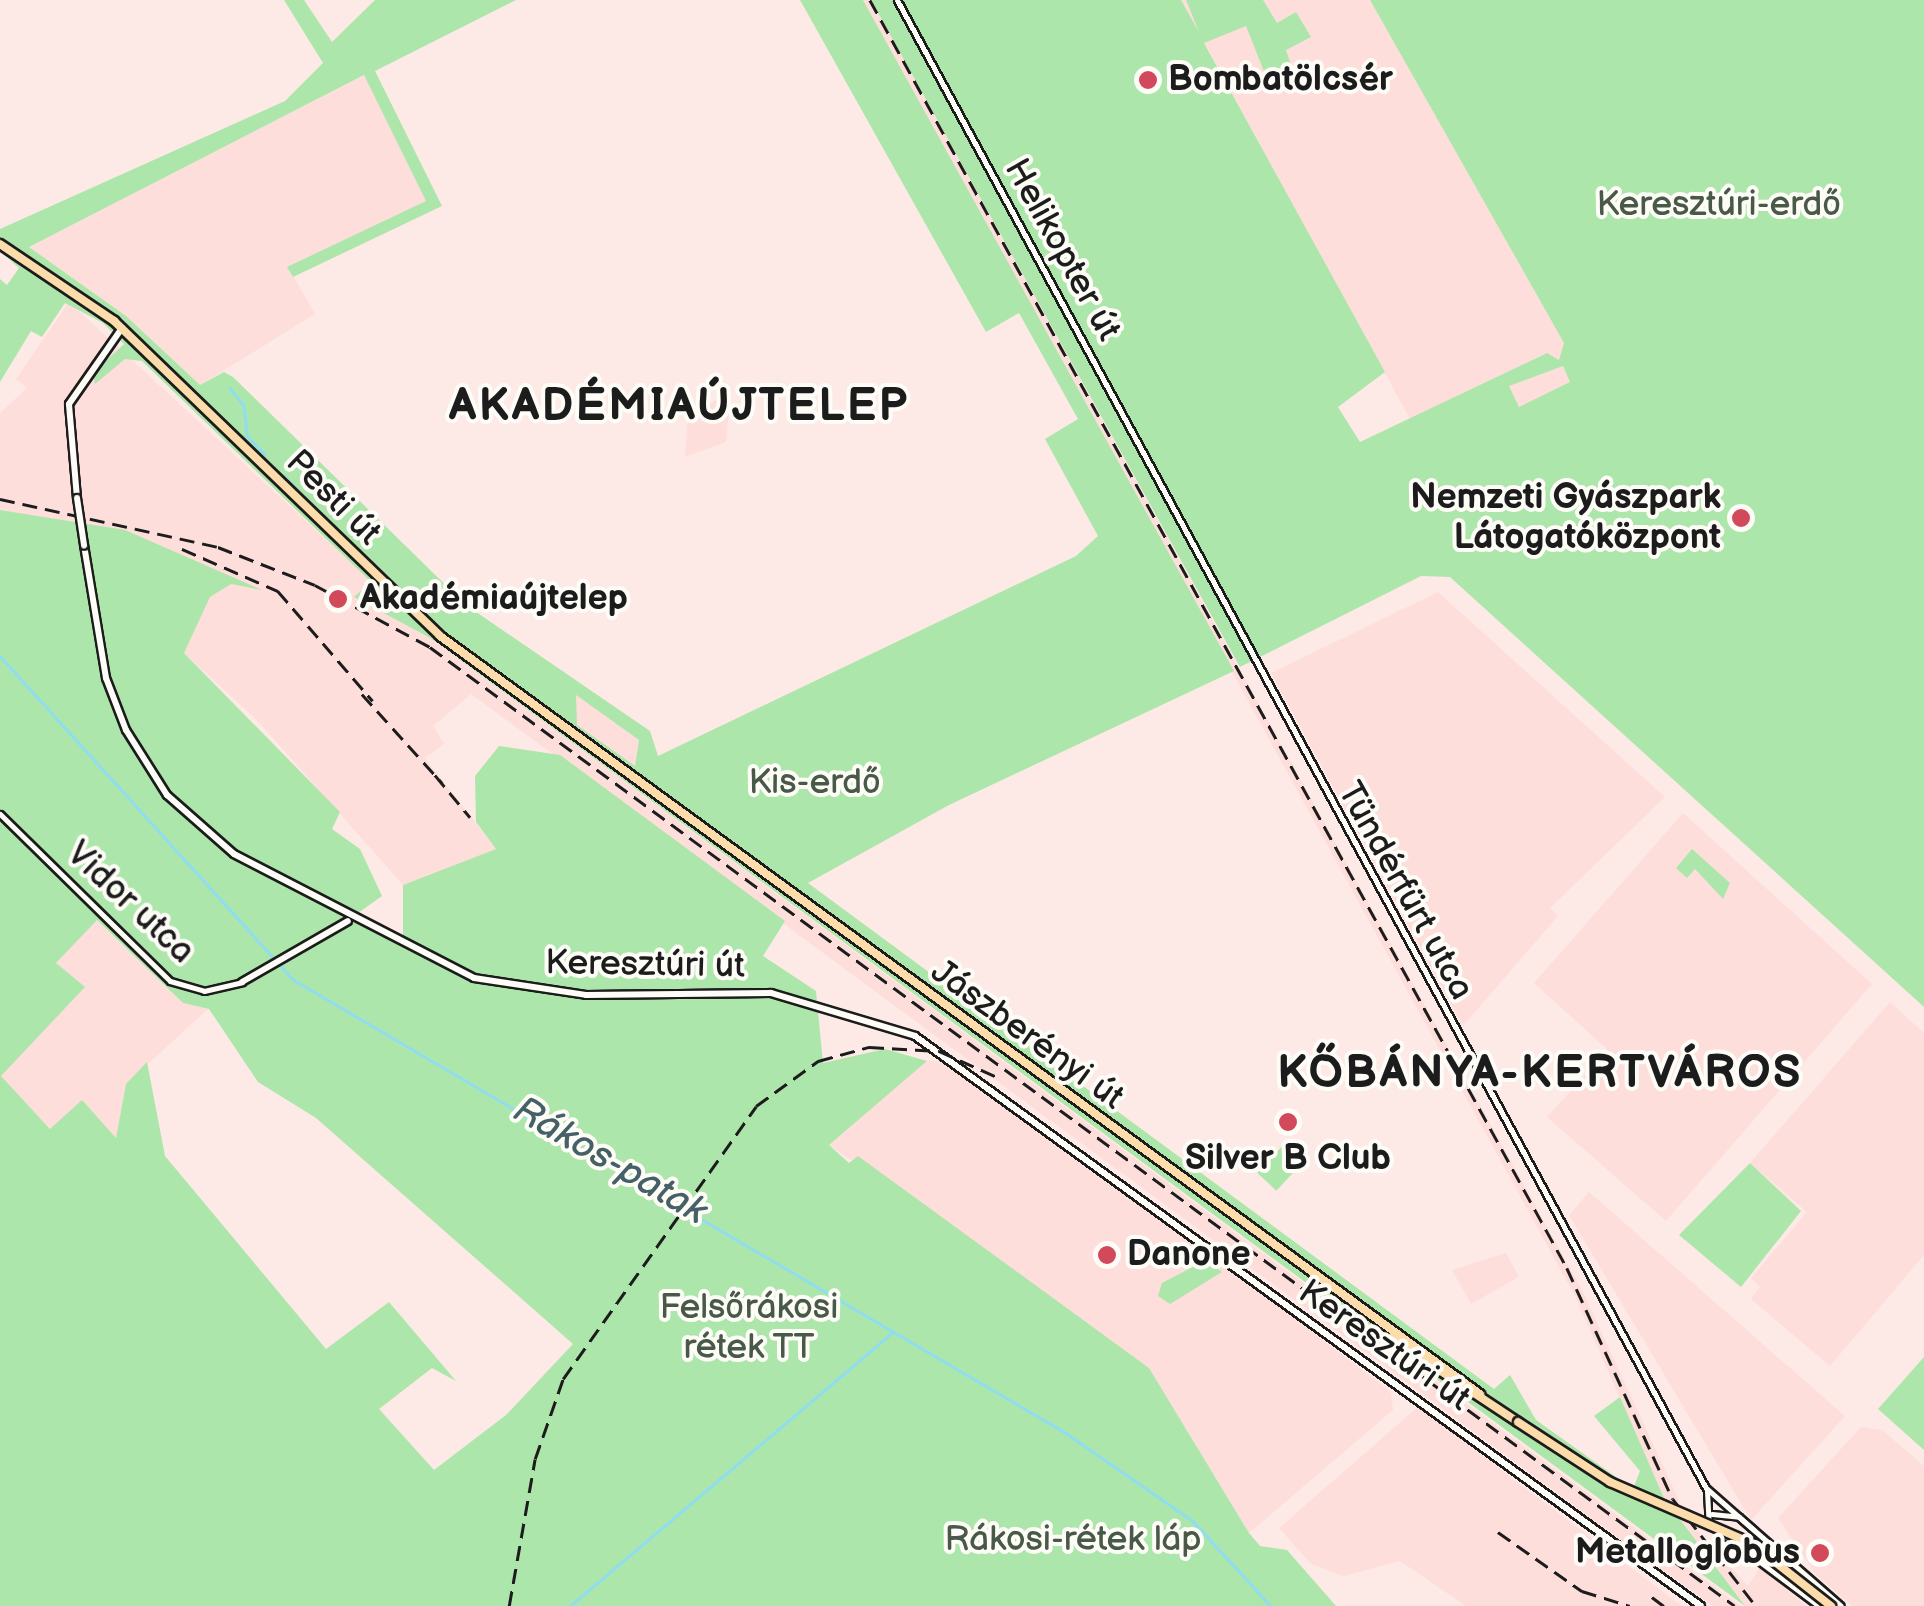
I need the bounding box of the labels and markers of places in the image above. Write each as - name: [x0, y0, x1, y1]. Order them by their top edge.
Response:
- place label: Bombatölcsér: [1168, 59, 1393, 101]
- marker: Bombatölcsér: [1137, 69, 1159, 91]
- place label: Nemzeti Gyászpark Látogatóközpont: [1410, 477, 1721, 559]
- marker: Nemzeti Gyászpark Látogatóközpont: [1730, 507, 1752, 529]
- place label: Akadémiaújtelep: [360, 578, 628, 620]
- marker: Akadémiaújtelep: [325, 586, 351, 612]
- marker: Silver B Club: [1277, 1111, 1299, 1133]
- place label: Silver B Club: [1185, 1138, 1391, 1180]
- place label: Danone: [1127, 1234, 1251, 1276]
- marker: Danone: [1096, 1244, 1118, 1266]
- place label: Metalloglobus: [1575, 1532, 1800, 1574]
- marker: Metalloglobus: [1809, 1542, 1831, 1564]

